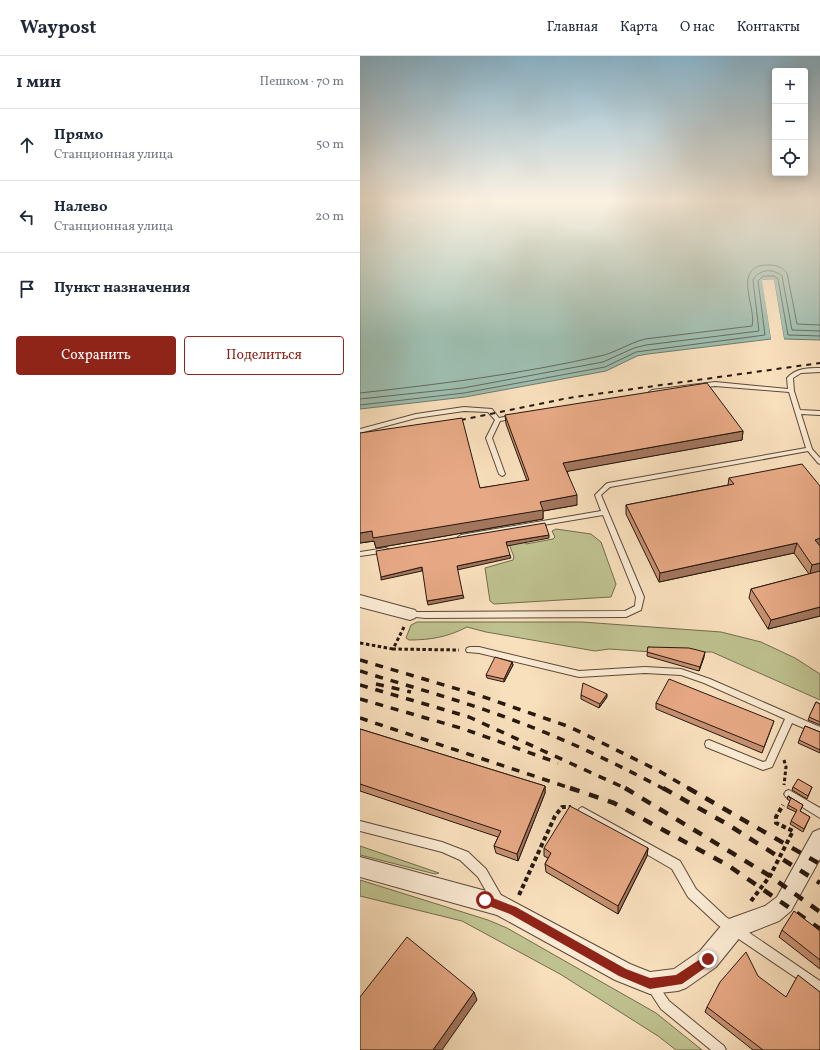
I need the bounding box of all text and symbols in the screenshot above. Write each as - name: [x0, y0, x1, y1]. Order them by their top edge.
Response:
- text: Waypost: [20, 15, 96, 41]
- text: Главная: [547, 18, 598, 37]
- text: Карта: [620, 18, 658, 37]
- text: О нас: [680, 18, 715, 37]
- text: Контакты: [737, 18, 800, 37]
- map controls: [772, 68, 808, 176]
- button: +: [772, 68, 808, 104]
- text: 1 мин: [16, 71, 61, 94]
- text: Пешком · 70 m: [260, 73, 344, 91]
- button: −: [772, 104, 808, 140]
- text: Прямо: [54, 125, 103, 146]
- icon: ahead: [16, 134, 38, 156]
- text: 50 m: [316, 136, 344, 154]
- button: locate: [772, 140, 808, 176]
- text: Станционная улица: [54, 146, 173, 164]
- text: Налево: [54, 197, 108, 218]
- icon: left: [16, 206, 38, 228]
- text: 20 m: [315, 208, 344, 226]
- text: Станционная улица: [54, 218, 173, 236]
- icon: arrive: [16, 278, 38, 300]
- text: Пункт назначения: [54, 278, 190, 299]
- button: Сохранить: [16, 336, 176, 375]
- button: Поделиться: [184, 336, 344, 375]
- route start: [476, 891, 494, 909]
- route end: [699, 950, 717, 968]

